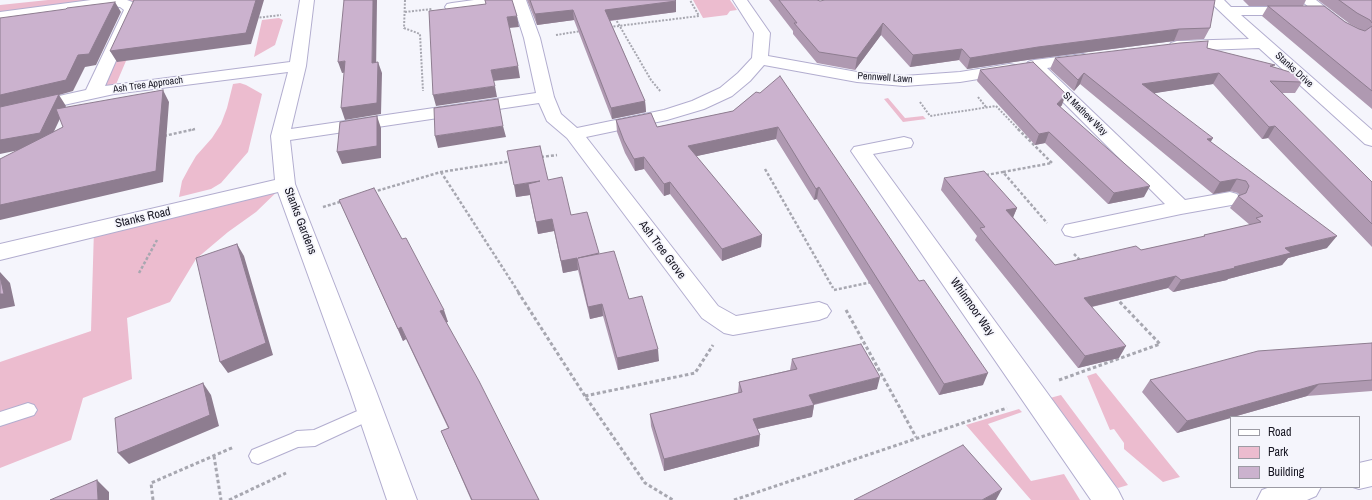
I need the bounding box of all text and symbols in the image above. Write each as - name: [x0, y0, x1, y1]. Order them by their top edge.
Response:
- street label: Stanks Drive: [1273, 50, 1315, 90]
- street label: Pennwell Lawn: [857, 70, 913, 86]
- street label: Ash Tree Approach: [112, 74, 184, 96]
- street label: St Mathew Way: [1060, 90, 1110, 138]
- street label: Stanks Gardens: [281, 185, 319, 257]
- street label: Stanks Road: [114, 205, 172, 231]
- street label: Ash Tree Grove: [635, 218, 689, 282]
- street label: Whinmoor Way: [947, 275, 997, 339]
- legend: [1230, 416, 1360, 488]
- text: Road: [1268, 424, 1292, 440]
- text: Park: [1268, 444, 1288, 460]
- text: Building: [1268, 464, 1304, 480]

